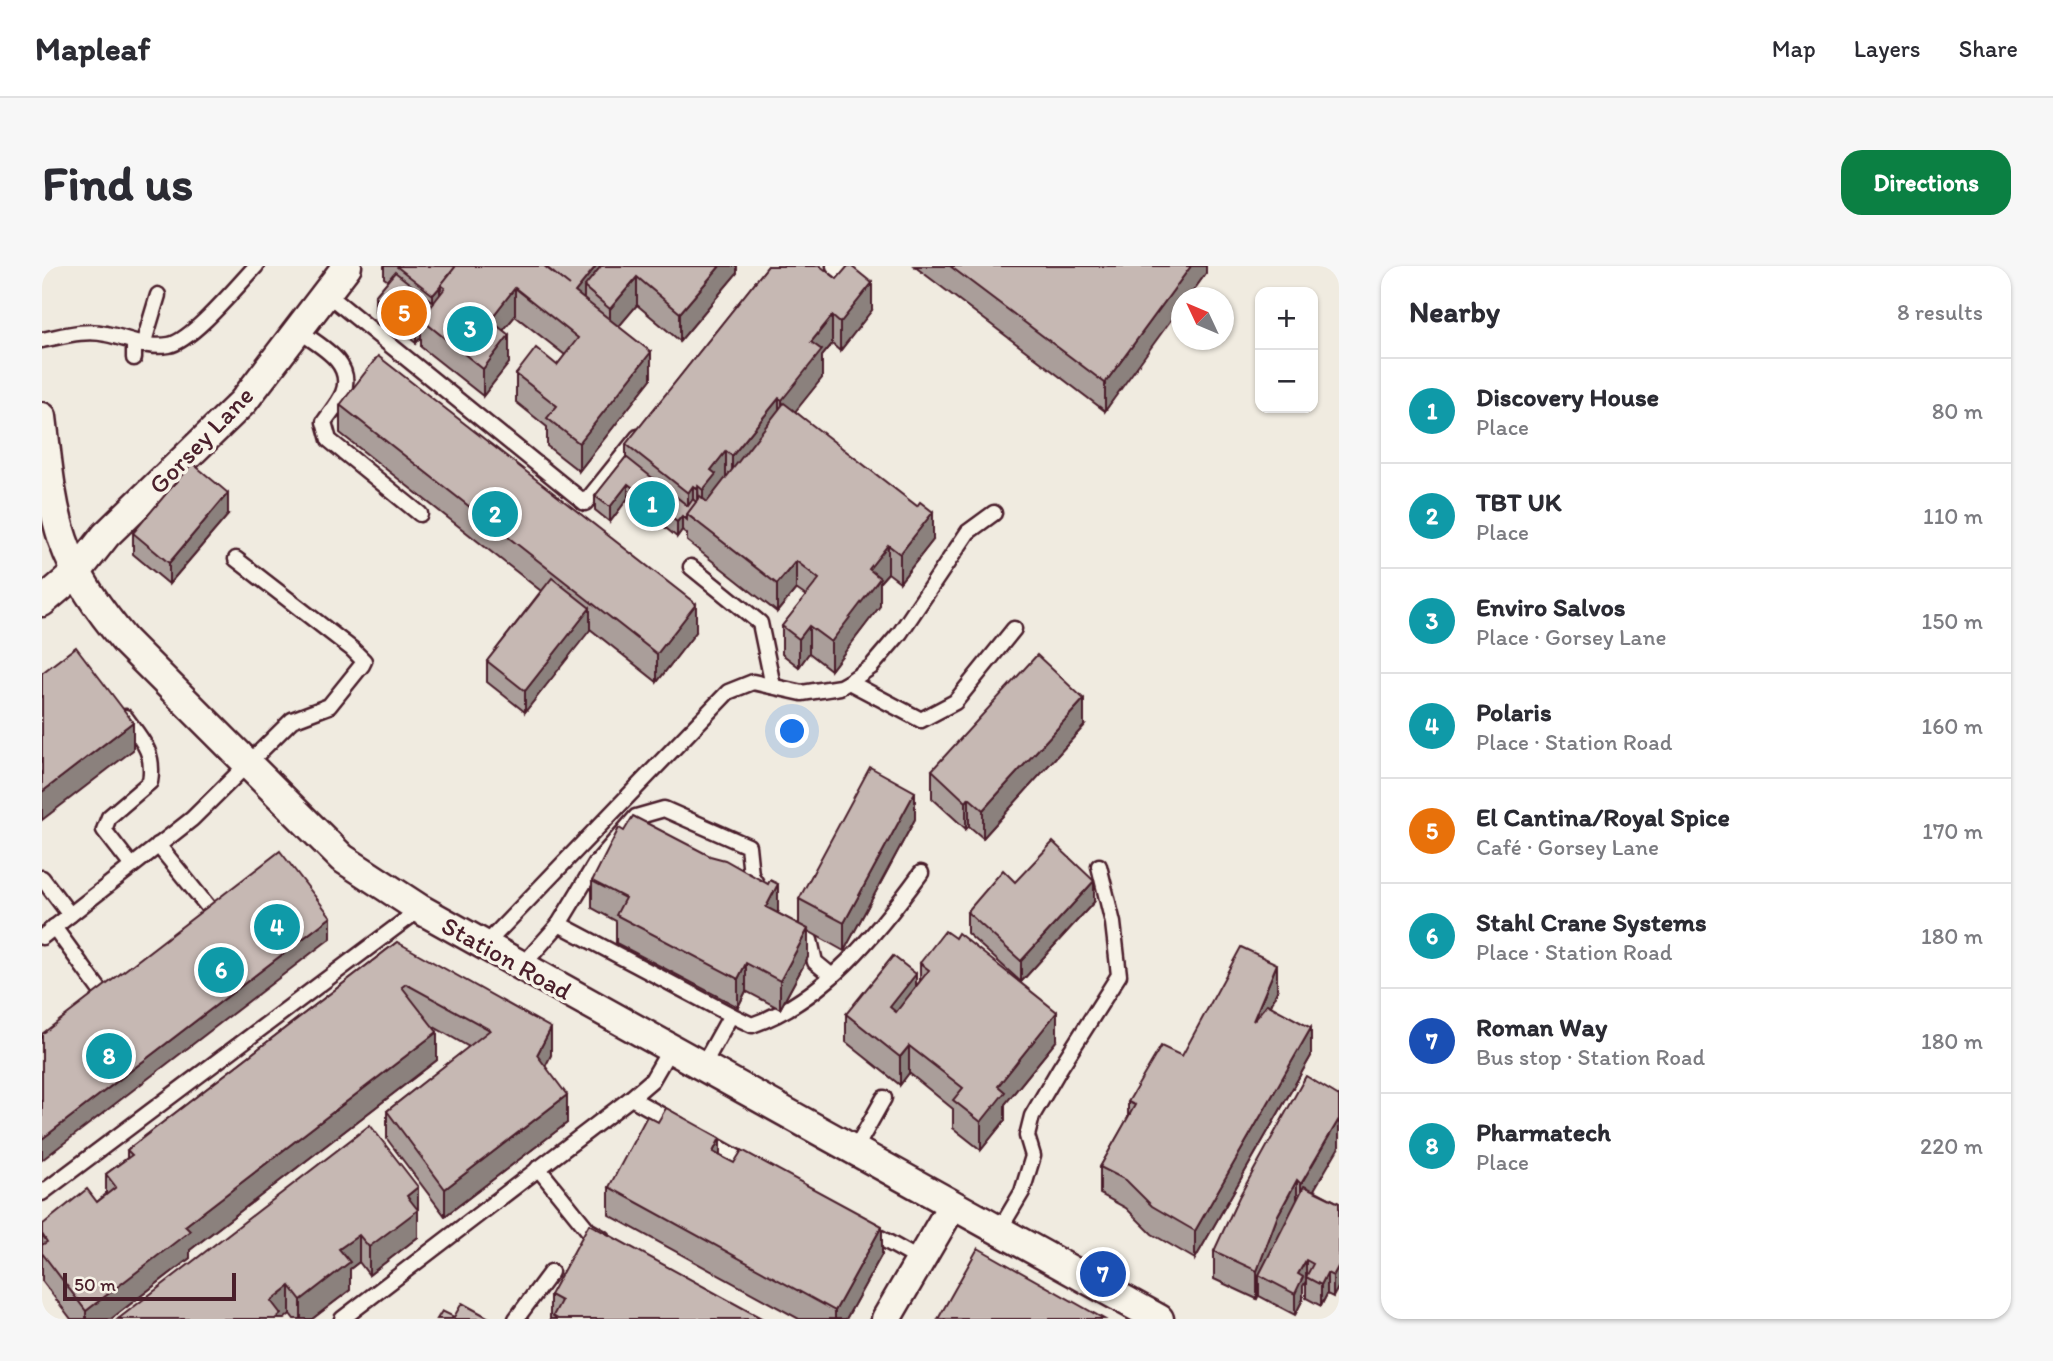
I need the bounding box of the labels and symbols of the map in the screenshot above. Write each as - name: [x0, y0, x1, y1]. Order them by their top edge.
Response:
- pin: 5: [381, 287, 427, 339]
- north arrow: [1171, 287, 1234, 350]
- pin: 3: [447, 303, 493, 355]
- street label: Gorsey Lane: [142, 379, 260, 501]
- pin: 1: [629, 478, 675, 530]
- pin: 2: [472, 488, 518, 540]
- your location: [775, 714, 809, 748]
- pin: 4: [254, 901, 300, 953]
- street label: Station Road: [436, 909, 578, 1007]
- pin: 6: [198, 944, 244, 996]
- pin: 8: [86, 1030, 132, 1082]
- pin: 7: [1080, 1248, 1126, 1300]
- scale bar: [63, 1270, 236, 1302]

